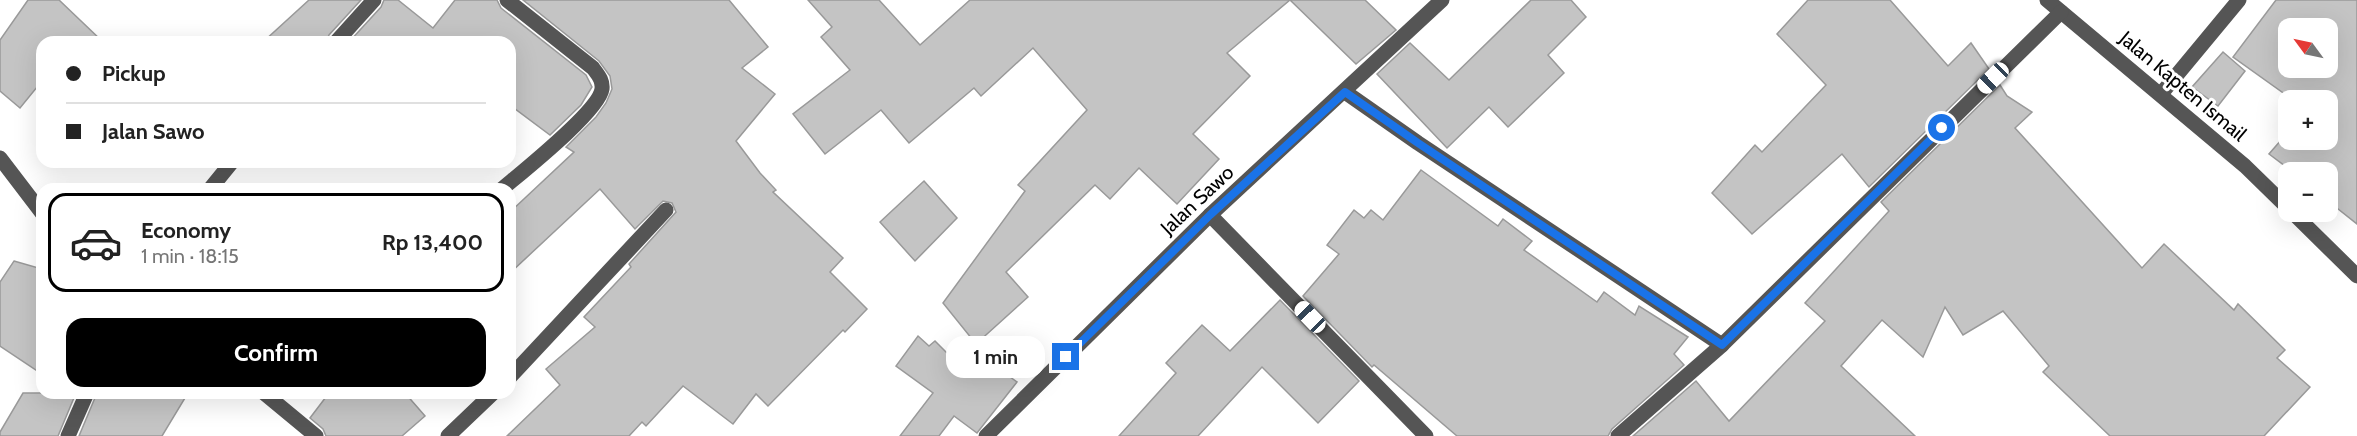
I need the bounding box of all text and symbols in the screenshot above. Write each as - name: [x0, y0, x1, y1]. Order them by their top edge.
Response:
- north arrow: [2278, 18, 2338, 78]
- map controls: [2278, 18, 2338, 222]
- street label: Jalan Kapten Ismail: [2114, 25, 2252, 146]
- car: [1974, 59, 2012, 97]
- text: Pickup: [102, 60, 166, 87]
- button: +: [2278, 90, 2338, 150]
- route start: [1928, 114, 1955, 141]
- text: Jalan Sawo: [102, 118, 205, 145]
- street label: Jalan Sawo: [1155, 160, 1238, 240]
- button: −: [2278, 162, 2338, 222]
- icon: car: [69, 216, 123, 270]
- text: Economy: [141, 217, 231, 244]
- text: Rp 13,400: [382, 229, 483, 256]
- text: 1 min · 18:15: [141, 244, 239, 268]
- car: [1291, 298, 1329, 336]
- button: Confirm: [66, 318, 486, 387]
- callout: 1 min: [946, 336, 1045, 378]
- route end: [1052, 343, 1079, 370]
- text: 1 min: [973, 345, 1018, 369]

